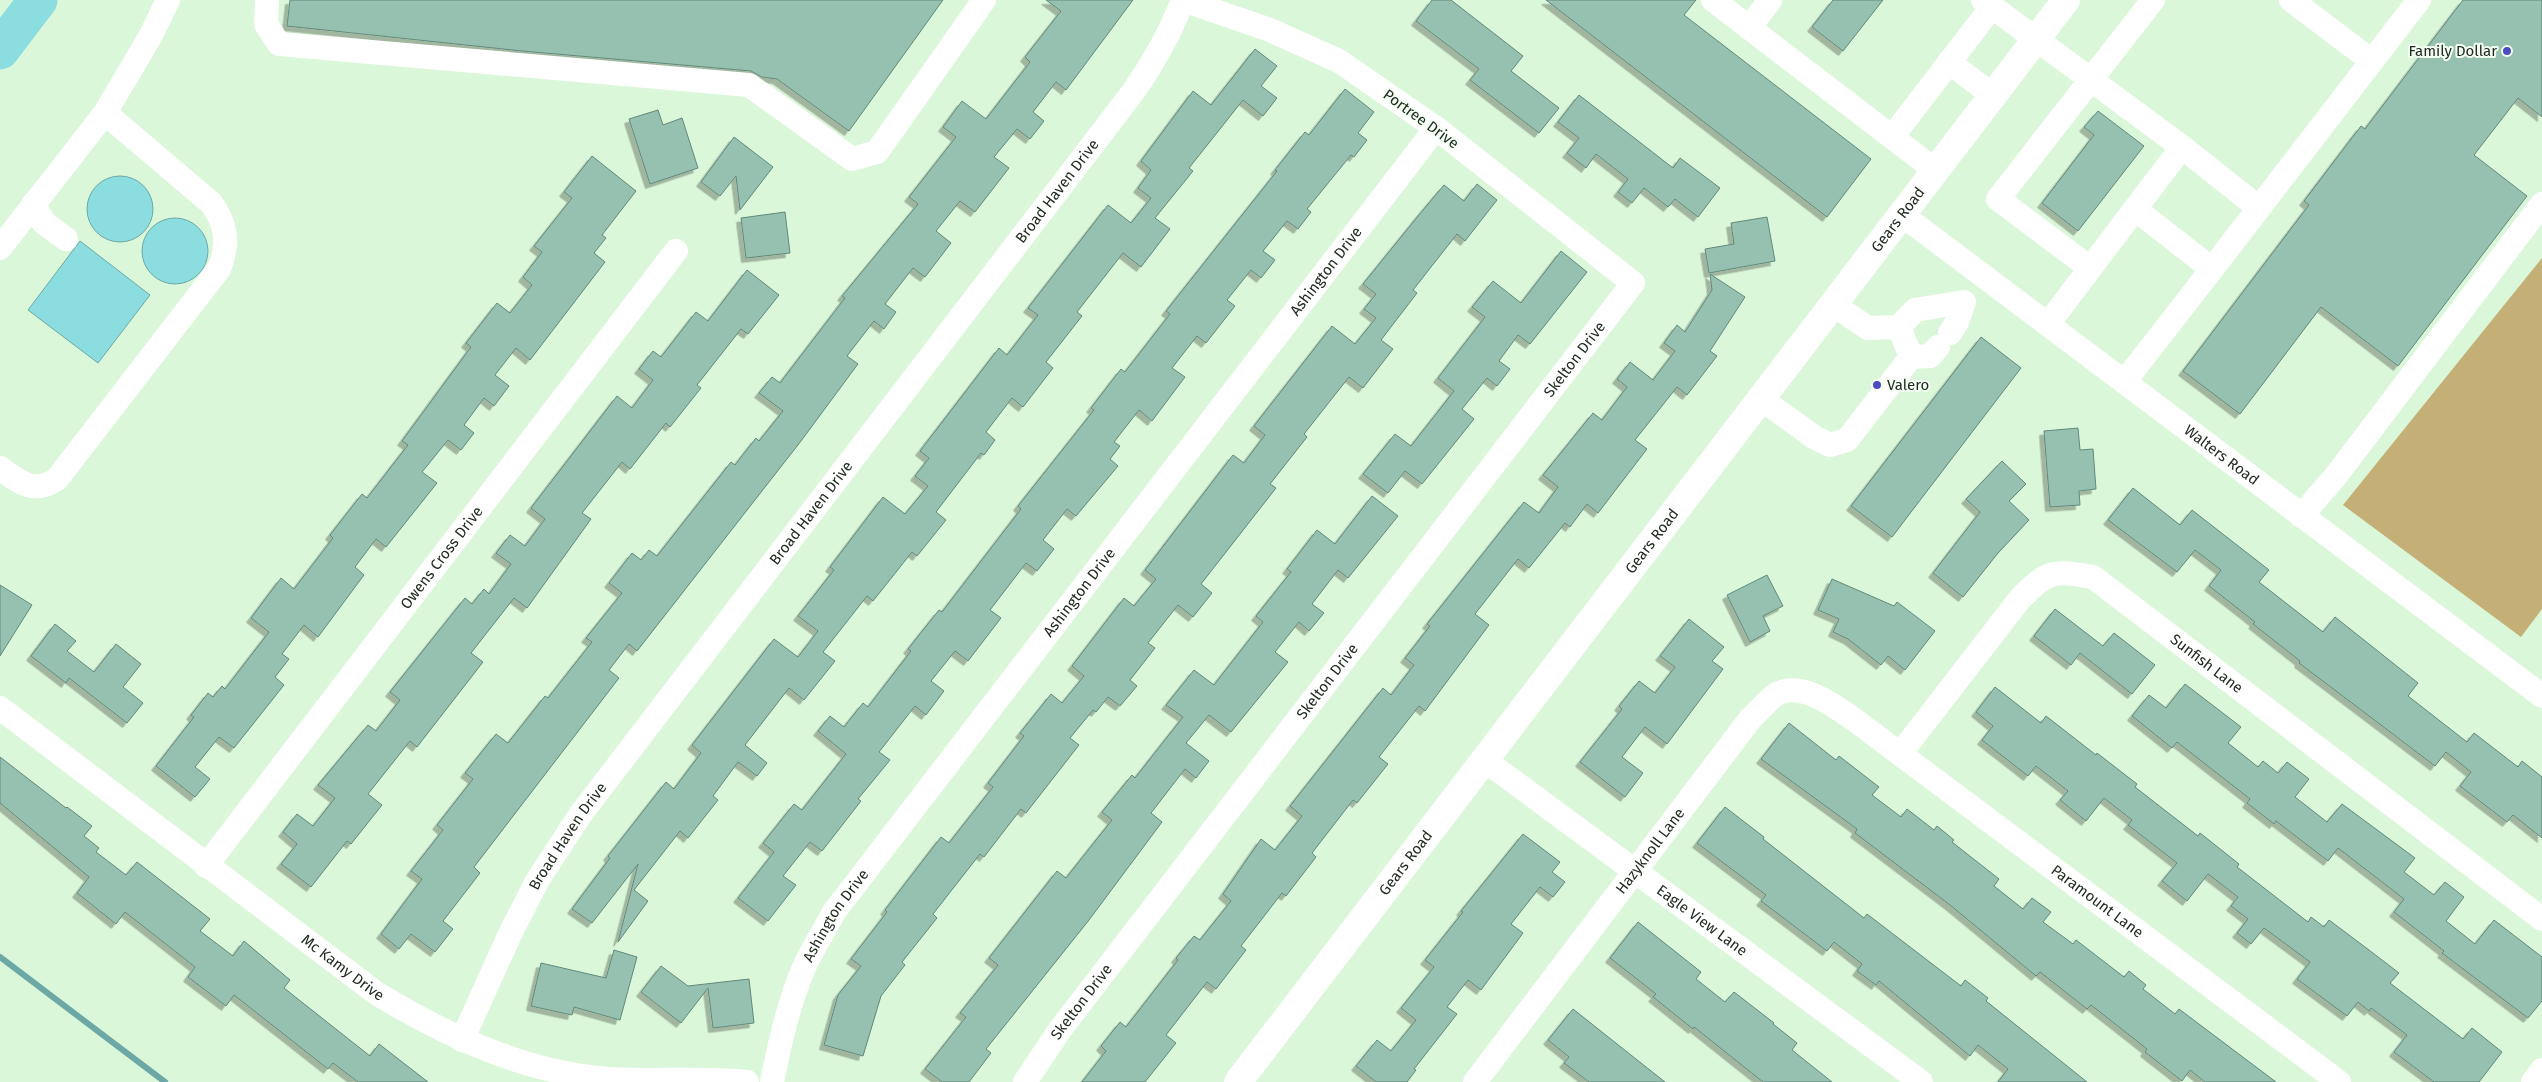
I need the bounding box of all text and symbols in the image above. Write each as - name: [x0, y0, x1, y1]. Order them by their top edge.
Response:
- place label: Family Dollar: [2409, 42, 2497, 60]
- marker: Family Dollar: [2501, 45, 2513, 57]
- street label: Portree Drive: [1380, 86, 1462, 152]
- street label: Broad Haven Drive: [1012, 136, 1103, 247]
- street label: Gears Road: [1867, 184, 1928, 256]
- street label: Ashington Drive: [1286, 223, 1366, 319]
- street label: Skelton Drive: [1540, 318, 1609, 401]
- place label: Valero: [1887, 376, 1929, 394]
- marker: Valero: [1871, 379, 1883, 391]
- street label: Walters Road: [2181, 421, 2262, 489]
- street label: Broad Haven Drive: [766, 457, 856, 568]
- street label: Owens Cross Drive: [397, 503, 487, 613]
- street label: Gears Road: [1621, 505, 1682, 577]
- street label: Ashington Drive: [1040, 545, 1119, 641]
- street label: Sunfish Lane: [2167, 630, 2247, 697]
- street label: Skelton Drive: [1293, 640, 1362, 723]
- street label: Broad Haven Drive: [525, 779, 610, 893]
- street label: Hazyknoll Lane: [1612, 804, 1688, 897]
- street label: Gears Road: [1375, 827, 1436, 899]
- street label: Paramount Lane: [2048, 861, 2147, 942]
- street label: Ashington Drive: [799, 866, 872, 965]
- street label: Eagle View Lane: [1653, 881, 1751, 960]
- street label: Mc Kamy Drive: [298, 931, 387, 1005]
- street label: Skelton Drive: [1047, 961, 1116, 1043]

